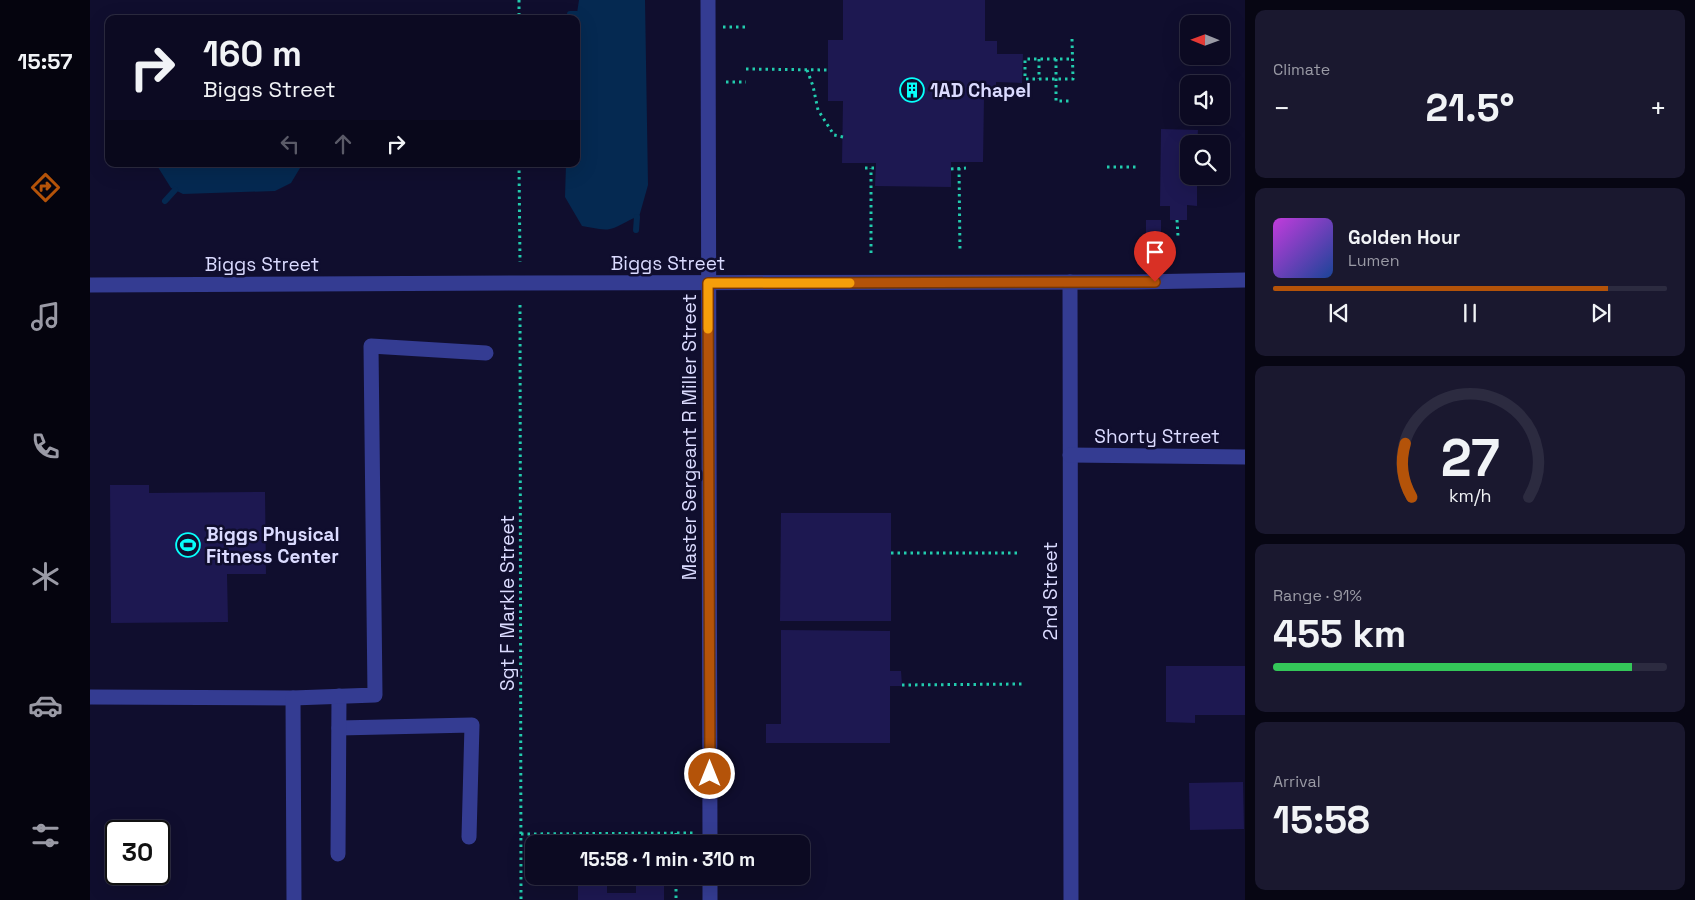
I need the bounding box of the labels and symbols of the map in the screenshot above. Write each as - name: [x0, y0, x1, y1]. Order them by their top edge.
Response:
- north arrow: [1180, 15, 1230, 65]
- building icon: 1AD Chapel: [899, 77, 925, 103]
- place label: 1AD Chapel: [930, 78, 1031, 103]
- pin: [1134, 231, 1176, 282]
- street label: Biggs Street: [611, 251, 725, 276]
- street label: Biggs Street: [205, 252, 319, 277]
- street label: Master Sergeant R Miller Street: [677, 294, 702, 580]
- street label: Shorty Street: [1094, 424, 1220, 449]
- street label: Sgt F Markle Street: [495, 515, 520, 691]
- place label: Biggs Physical Fitness Center: [206, 522, 340, 569]
- sports icon: Biggs Physical Fitness Center: [175, 532, 201, 558]
- street label: 2nd Street: [1038, 542, 1063, 640]
- position arrow: [683, 747, 735, 799]
- speed limit sign: 30: [105, 820, 170, 885]

